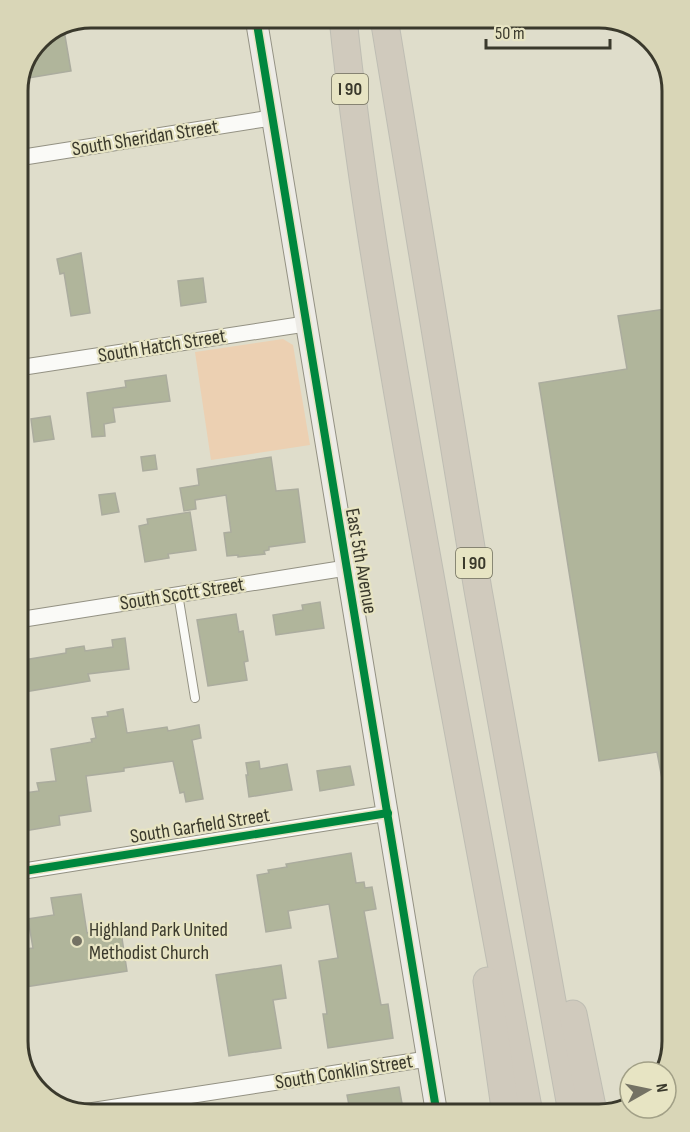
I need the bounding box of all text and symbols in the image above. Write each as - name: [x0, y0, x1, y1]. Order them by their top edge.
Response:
- scale bar: [486, 12, 610, 50]
- text: 50 m: [495, 23, 525, 44]
- road number: I 90: [332, 74, 368, 104]
- street label: South Sheridan Street: [70, 115, 220, 161]
- street label: South Hatch Street: [97, 324, 227, 368]
- street label: East 5th Avenue: [340, 506, 382, 616]
- road number: I 90: [456, 548, 492, 578]
- street label: South Scott Street: [118, 572, 246, 616]
- street label: South Garfield Street: [129, 803, 271, 849]
- place label: Highland Park United Methodist Church: [89, 918, 228, 965]
- marker: Highland Park United Methodist Church: [70, 934, 84, 948]
- street label: South Conklin Street: [274, 1049, 414, 1095]
- north arrow: [618, 1060, 678, 1120]
- text: N: [651, 1082, 671, 1094]

